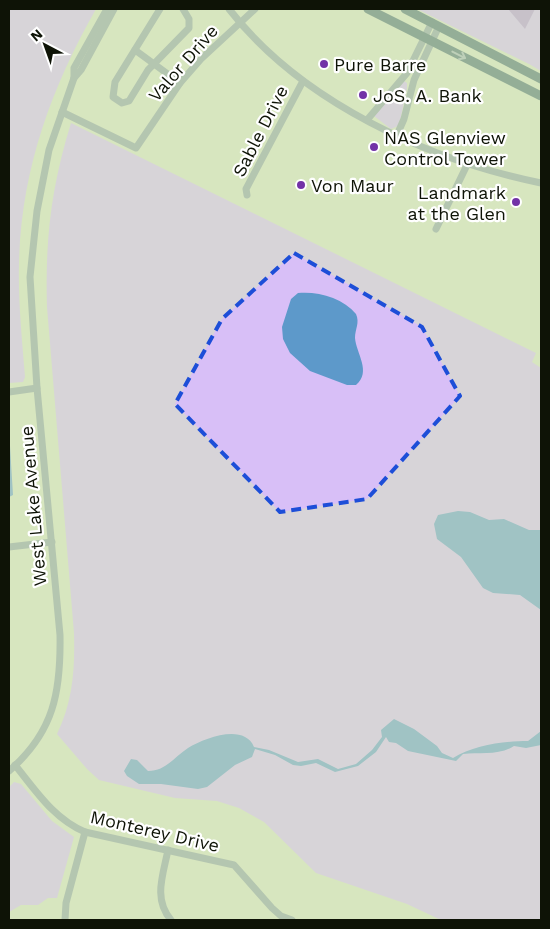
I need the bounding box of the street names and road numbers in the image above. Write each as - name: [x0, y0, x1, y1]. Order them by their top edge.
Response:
- street label: Valor Drive: [144, 20, 222, 106]
- street label: Sable Drive: [228, 82, 292, 180]
- street label: West Lake Avenue: [16, 425, 50, 587]
- street label: Monterey Drive: [88, 806, 222, 856]

